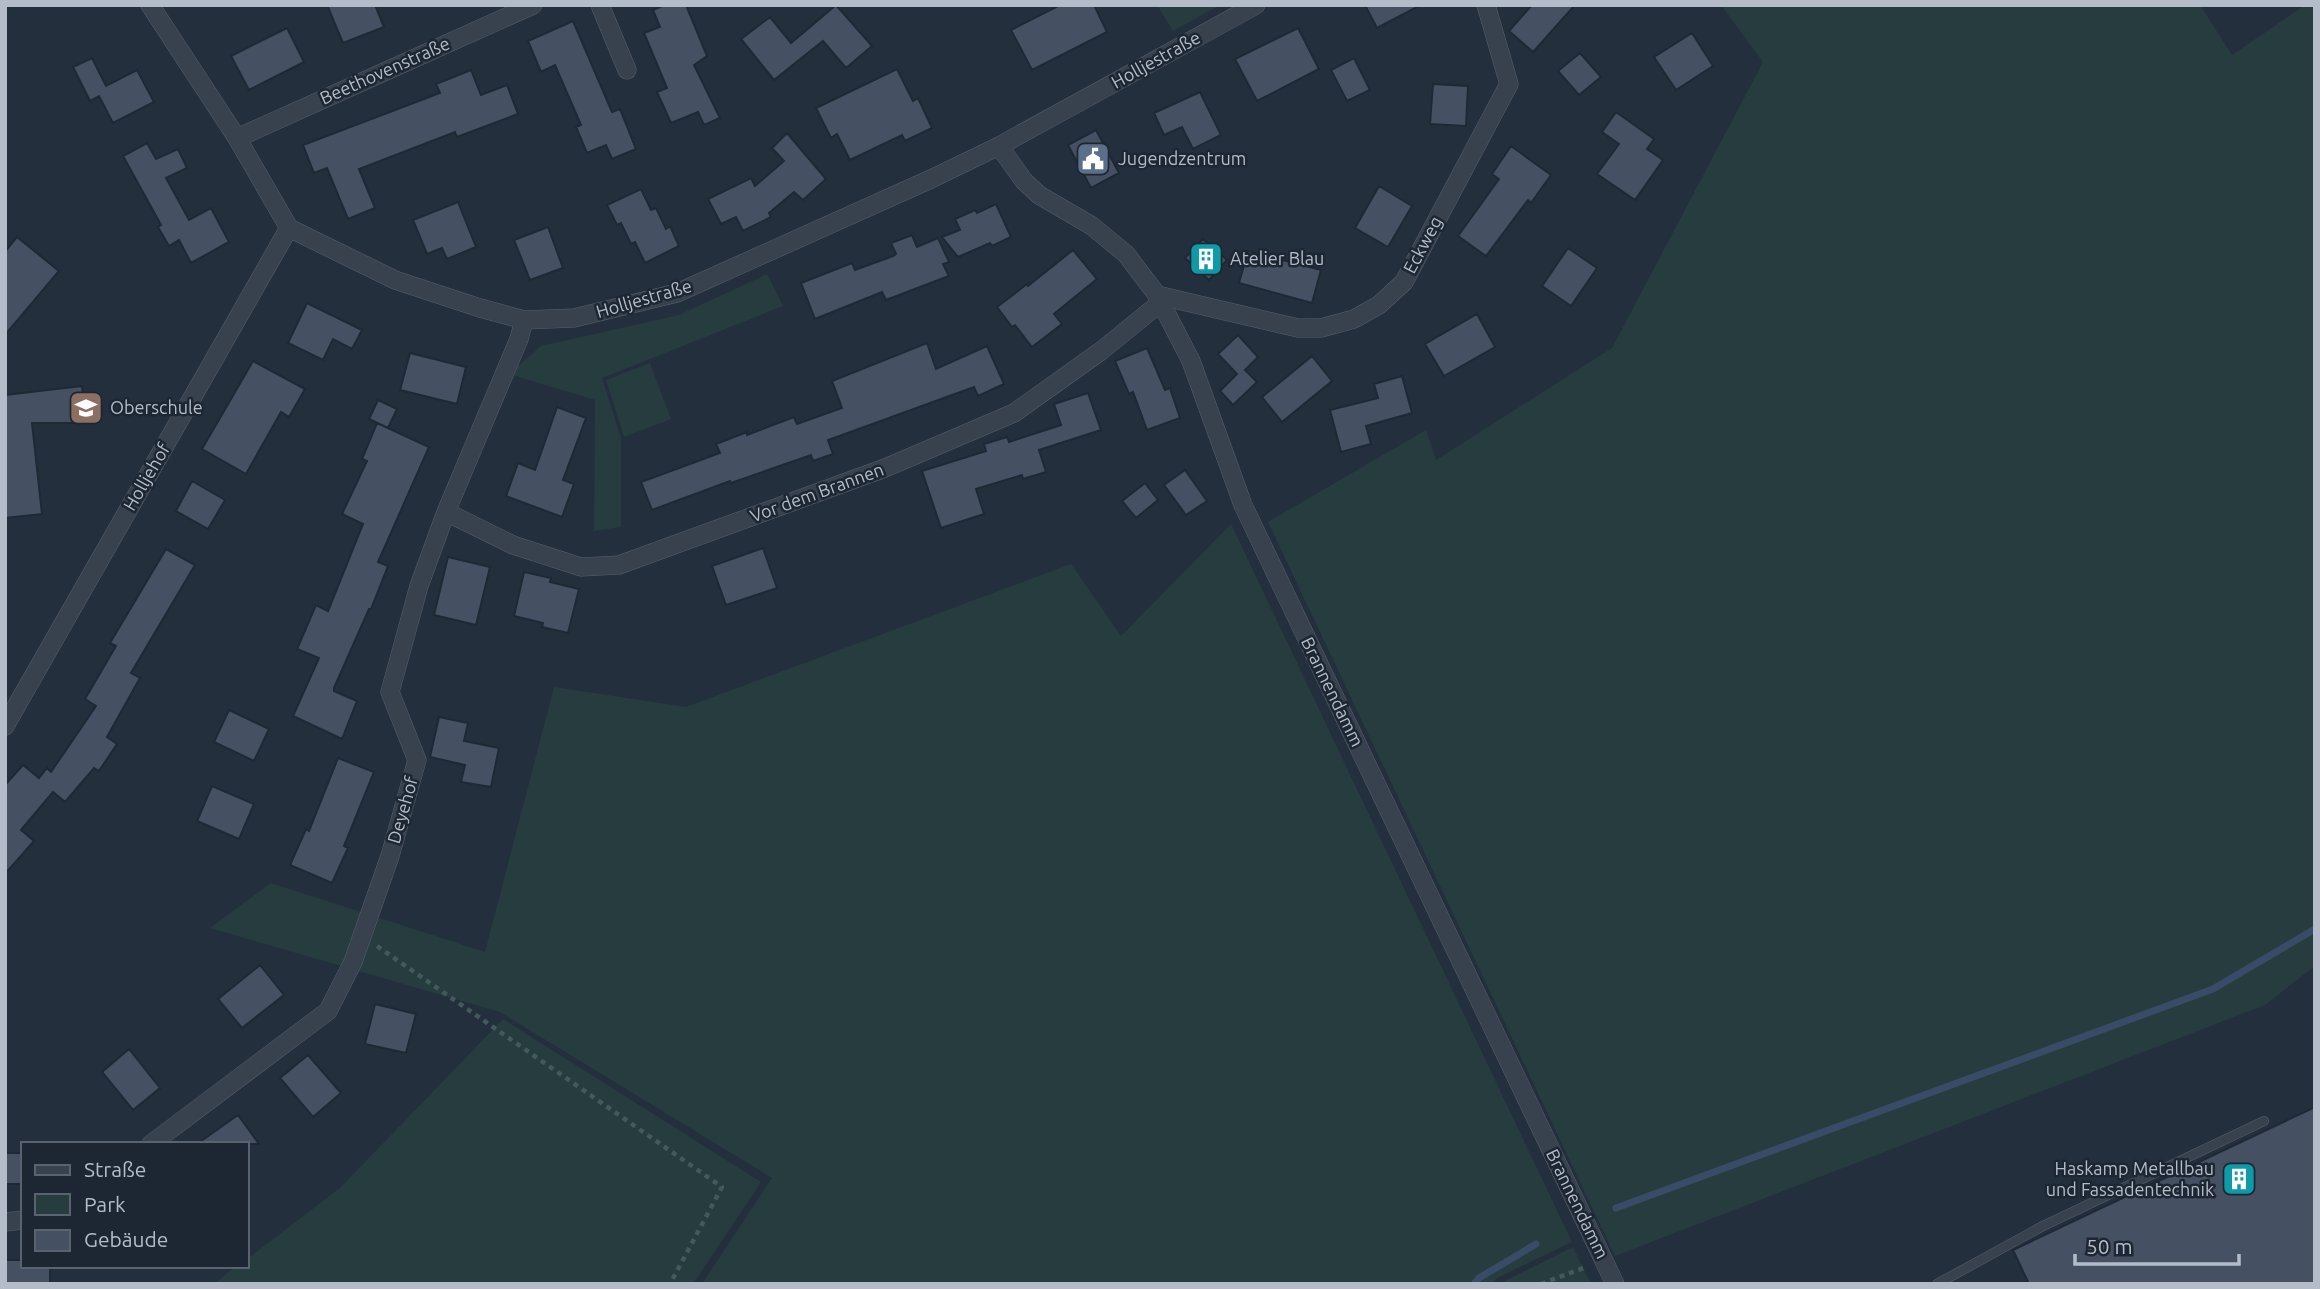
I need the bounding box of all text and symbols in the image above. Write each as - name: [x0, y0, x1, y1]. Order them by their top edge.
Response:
- street label: Holljestraße: [1108, 26, 1203, 92]
- street label: Beethovenstraße: [317, 33, 453, 108]
- public building icon: Jugendzentrum: [1074, 140, 1112, 178]
- place label: Jugendzentrum: [1118, 148, 1246, 168]
- street label: Eckweg: [1399, 213, 1445, 277]
- building icon: Atelier Blau: [1187, 240, 1225, 278]
- place label: Atelier Blau: [1230, 248, 1324, 268]
- street label: Holljestraße: [594, 275, 694, 321]
- school or university icon: Oberschule: [67, 389, 105, 427]
- place label: Oberschule: [110, 397, 203, 417]
- street label: Holljehof: [119, 439, 173, 514]
- street label: Vor dem Brannen: [747, 459, 886, 526]
- street label: Brannendamm: [1298, 634, 1368, 749]
- street label: Deyehof: [383, 774, 421, 846]
- legend: [21, 1142, 248, 1268]
- street label: Brannendamm: [1543, 1146, 1613, 1261]
- text: Straße: [84, 1157, 146, 1181]
- place label: Haskamp Metallbau und Fassadentechnik: [2046, 1158, 2214, 1199]
- building icon: Haskamp Metallbau und Fassadentechnik: [2220, 1160, 2258, 1198]
- text: Park: [84, 1192, 126, 1216]
- scale bar: [2075, 1222, 2240, 1266]
- text: Gebäude: [84, 1227, 168, 1251]
- text: 50 m: [2086, 1234, 2133, 1258]

